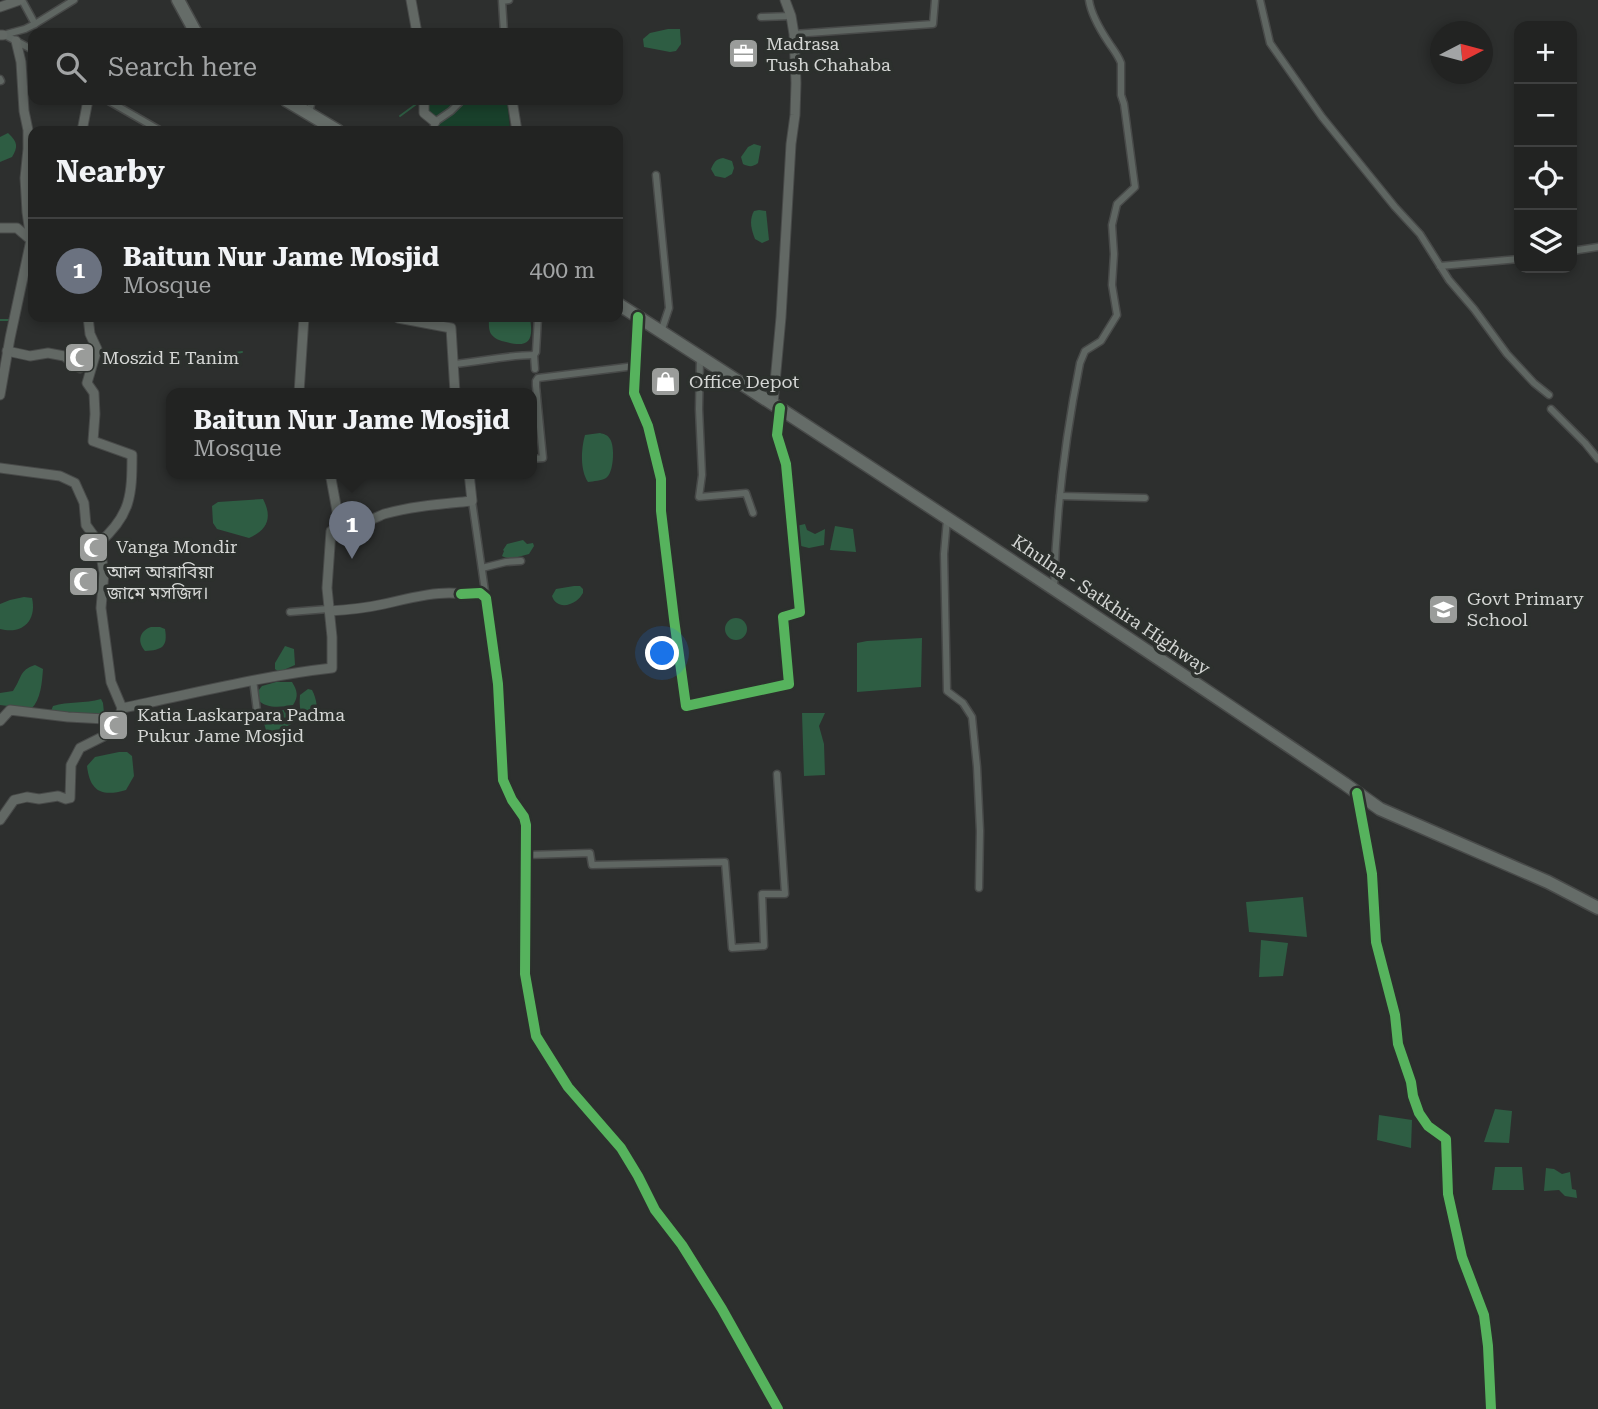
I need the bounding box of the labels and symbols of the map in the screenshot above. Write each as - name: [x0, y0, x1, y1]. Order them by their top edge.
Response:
- north arrow: [1430, 21, 1493, 84]
- place label: Madrasa Tush Chahaba: [766, 33, 891, 75]
- office icon: Madrasa Tush Chahaba: [726, 37, 760, 71]
- mosque icon: Moszid E Tanim: [62, 341, 96, 375]
- place label: Moszid E Tanim: [102, 347, 239, 368]
- shop icon: Office Depot: [649, 365, 683, 399]
- place label: Office Depot: [689, 371, 800, 392]
- pin: 1: [329, 501, 375, 559]
- mosque icon: Vanga Mondir: [76, 530, 110, 564]
- street label: Khulna - Satkhira Highway: [1008, 530, 1215, 679]
- place label: Vanga Mondir: [116, 536, 237, 557]
- place label: আল আরাবিয়া জামে মসজিদ।: [106, 561, 214, 603]
- mosque icon: আল আরাবিয়া জামে মসজিদ।: [67, 565, 101, 599]
- place label: Govt Primary School: [1467, 588, 1584, 630]
- school or university icon: Govt Primary School: [1427, 592, 1461, 626]
- your location: [645, 636, 679, 670]
- place label: Katia Laskarpara Padma Pukur Jame Mosjid: [137, 704, 345, 746]
- mosque icon: Katia Laskarpara Padma Pukur Jame Mosjid: [97, 708, 131, 742]

